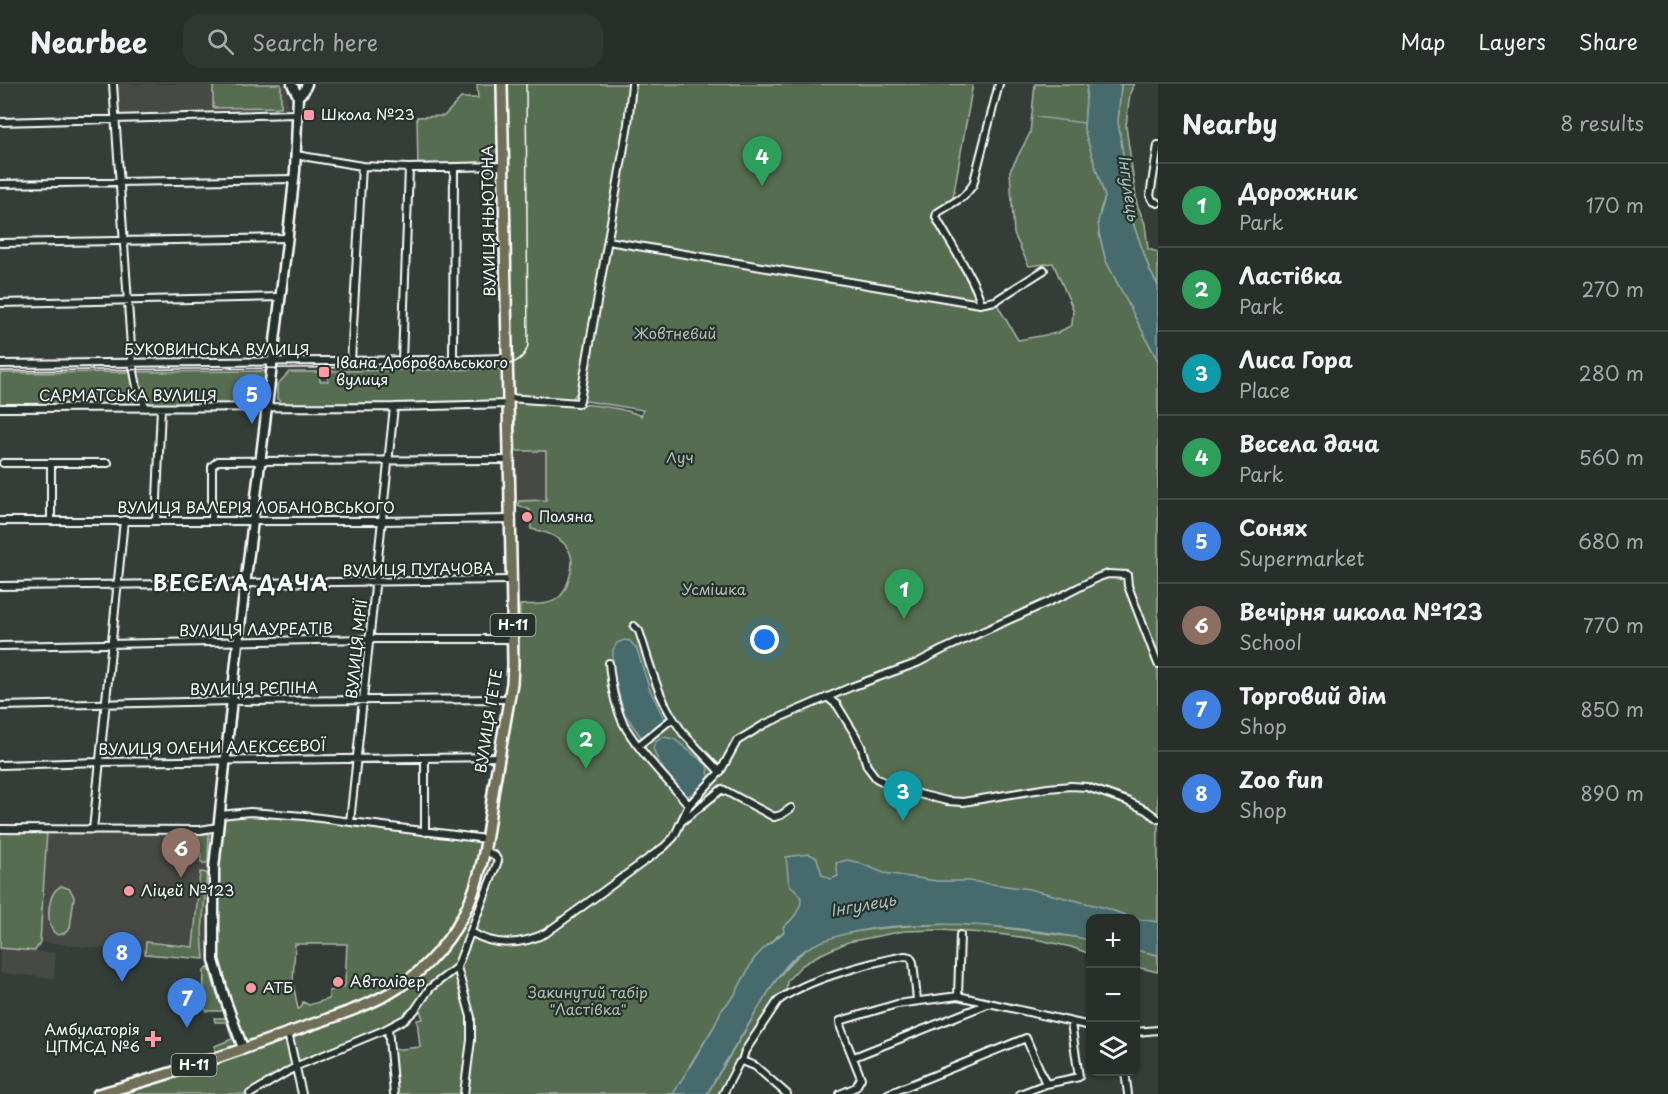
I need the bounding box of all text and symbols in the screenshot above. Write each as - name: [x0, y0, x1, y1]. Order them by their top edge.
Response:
- search box: [183, 14, 603, 68]
- text: Nearbee: [30, 20, 147, 63]
- icon: search: [204, 25, 237, 58]
- text: Search here: [252, 25, 378, 58]
- text: Map: [1401, 25, 1445, 57]
- text: Layers: [1478, 25, 1546, 57]
- text: Share: [1579, 25, 1638, 57]
- place label: Школа №23: [321, 102, 415, 125]
- text: Nearby: [1182, 104, 1277, 143]
- marker: Школа №23: [302, 108, 316, 122]
- text: 8 results: [1560, 108, 1644, 138]
- pin: 4: [742, 136, 782, 186]
- street label: ВУЛИЦЯ НЬЮТОНА: [475, 145, 500, 297]
- water label: Інгулець: [1114, 153, 1147, 223]
- text: Дорожник: [1239, 174, 1358, 207]
- text: 1: [1197, 190, 1206, 220]
- text: 170 m: [1586, 190, 1644, 220]
- text: Park: [1239, 207, 1284, 237]
- text: Ластівка: [1239, 258, 1342, 291]
- text: 2: [1194, 274, 1209, 304]
- text: 270 m: [1581, 274, 1644, 304]
- text: Park: [1239, 291, 1284, 321]
- park label: Жовтневий: [634, 321, 716, 344]
- street label: БУКОВИНСЬКА ВУЛИЦЯ: [124, 337, 310, 360]
- text: Лиса Гора: [1239, 342, 1353, 375]
- place label: Івана Добровольського вулиця: [336, 350, 508, 390]
- text: 3: [1195, 358, 1208, 388]
- text: 280 m: [1579, 358, 1644, 388]
- marker: Івана Добровольського вулиця: [317, 365, 331, 379]
- pin: 5: [232, 374, 272, 424]
- text: Place: [1239, 375, 1290, 405]
- street label: САРМАТСЬКА ВУЛИЦЯ: [39, 383, 217, 406]
- text: Весела дача: [1239, 426, 1380, 459]
- text: 4: [1195, 442, 1208, 472]
- text: 560 m: [1579, 442, 1644, 472]
- park label: Луч: [666, 445, 694, 468]
- text: Park: [1239, 459, 1284, 489]
- street label: ВУЛИЦЯ ВАЛЕРІЯ ЛОБАНОВСЬКОГО: [117, 495, 395, 518]
- place label: Поляна: [539, 504, 594, 527]
- marker: Поляна: [520, 510, 534, 524]
- text: Сонях: [1239, 510, 1307, 543]
- text: 5: [1195, 526, 1208, 556]
- text: 680 m: [1578, 526, 1644, 556]
- text: Supermarket: [1239, 543, 1365, 573]
- street label: ВУЛИЦЯ ПУГАЧОВА: [342, 556, 494, 581]
- district label: ВЕСЕЛА ДАЧА: [153, 566, 329, 598]
- pin: 1: [884, 570, 924, 619]
- park label: Усмішка: [682, 577, 747, 600]
- text: Вечірня школа №123: [1239, 594, 1482, 627]
- street label: ВУЛИЦЯ МРІЇ: [339, 597, 372, 700]
- text: 6: [1194, 610, 1209, 640]
- text: 770 m: [1583, 610, 1644, 640]
- road number: Н-11: [490, 614, 536, 636]
- street label: ВУЛИЦЯ ЛАУРЕАТІВ: [179, 616, 333, 641]
- your location: [750, 625, 779, 654]
- text: School: [1239, 627, 1302, 657]
- street label: ВУЛИЦЯ ҐЕТЕ: [468, 667, 507, 775]
- street label: ВУЛИЦЯ РЄПІНА: [190, 675, 318, 700]
- text: Торговий дім: [1239, 678, 1387, 711]
- text: 7: [1196, 694, 1207, 724]
- text: 850 m: [1580, 694, 1644, 724]
- text: Shop: [1239, 711, 1287, 741]
- pin: 2: [566, 720, 606, 769]
- street label: ВУЛИЦЯ ОЛЕНИ АЛЕКСЄЄВОЇ: [98, 733, 327, 760]
- text: Zoo fun: [1239, 762, 1323, 795]
- pin: 3: [884, 772, 922, 821]
- text: 8: [1195, 778, 1208, 808]
- text: 890 m: [1581, 778, 1644, 808]
- text: Shop: [1239, 795, 1287, 825]
- pin: 6: [162, 828, 201, 878]
- place label: Ліцей №123: [141, 878, 234, 901]
- marker: Ліцей №123: [122, 884, 136, 898]
- water label: Інгулець: [828, 886, 898, 922]
- map controls: [1086, 914, 1140, 1076]
- button: +: [1086, 914, 1140, 968]
- pin: 8: [102, 932, 142, 982]
- button: −: [1086, 968, 1140, 1022]
- place label: Автолідер: [350, 969, 425, 992]
- place label: АТБ: [263, 975, 293, 998]
- marker: Автолідер: [331, 975, 345, 989]
- pin: 7: [168, 978, 207, 1028]
- park label: Закинутий табір "Ластівка": [528, 980, 648, 1020]
- marker: АТБ: [244, 981, 258, 995]
- place label: Амбулаторія ЦПМСД №6: [44, 1017, 140, 1057]
- button: layers: [1086, 1022, 1140, 1076]
- marker: Амбулаторія ЦПМСД №6: [144, 1030, 162, 1048]
- road number: Н-11: [172, 1054, 216, 1076]

